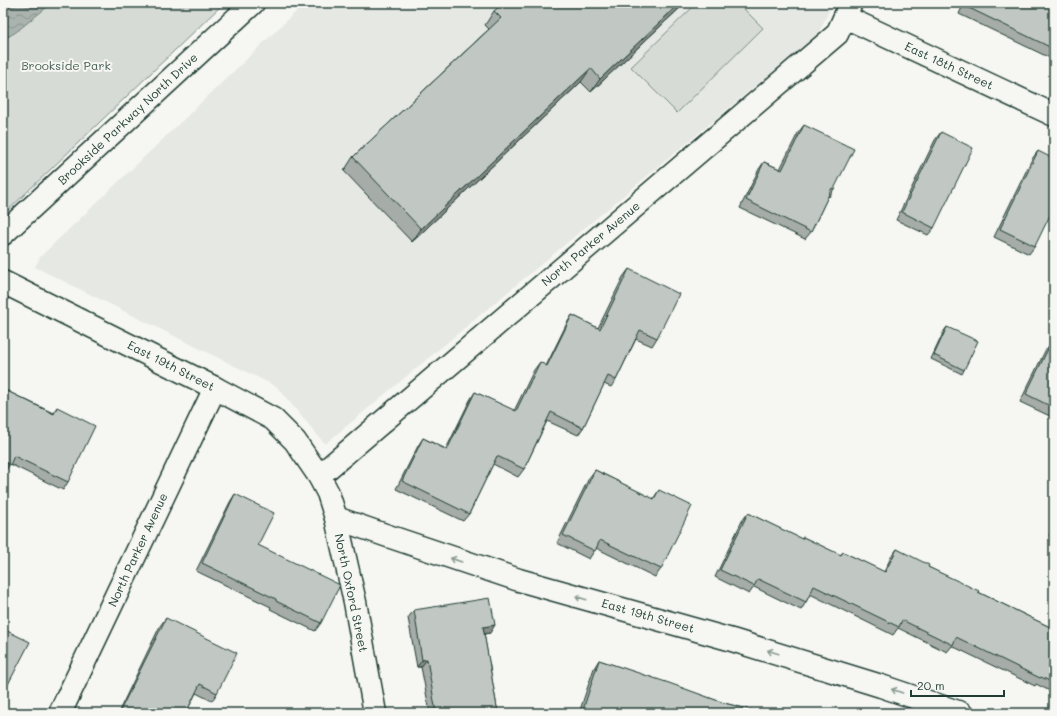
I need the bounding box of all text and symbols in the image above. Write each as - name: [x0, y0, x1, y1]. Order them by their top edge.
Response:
- street label: East 18th Street: [903, 38, 996, 93]
- street label: Brookside Parkway North Drive: [54, 49, 201, 188]
- park label: Brookside Park: [21, 57, 111, 73]
- street label: North Parker Avenue: [538, 197, 643, 289]
- street label: East 19th Street: [125, 336, 218, 394]
- street label: North Parker Avenue: [104, 490, 171, 609]
- street label: North Oxford Street: [332, 532, 372, 654]
- one-way arrow: [451, 555, 463, 563]
- one-way arrow: [574, 594, 587, 601]
- street label: East 19th Street: [600, 594, 697, 636]
- one-way arrow: [767, 648, 780, 655]
- scale bar: [911, 672, 1004, 698]
- text: 20 m: [917, 677, 945, 693]
- one-way arrow: [891, 687, 903, 695]

